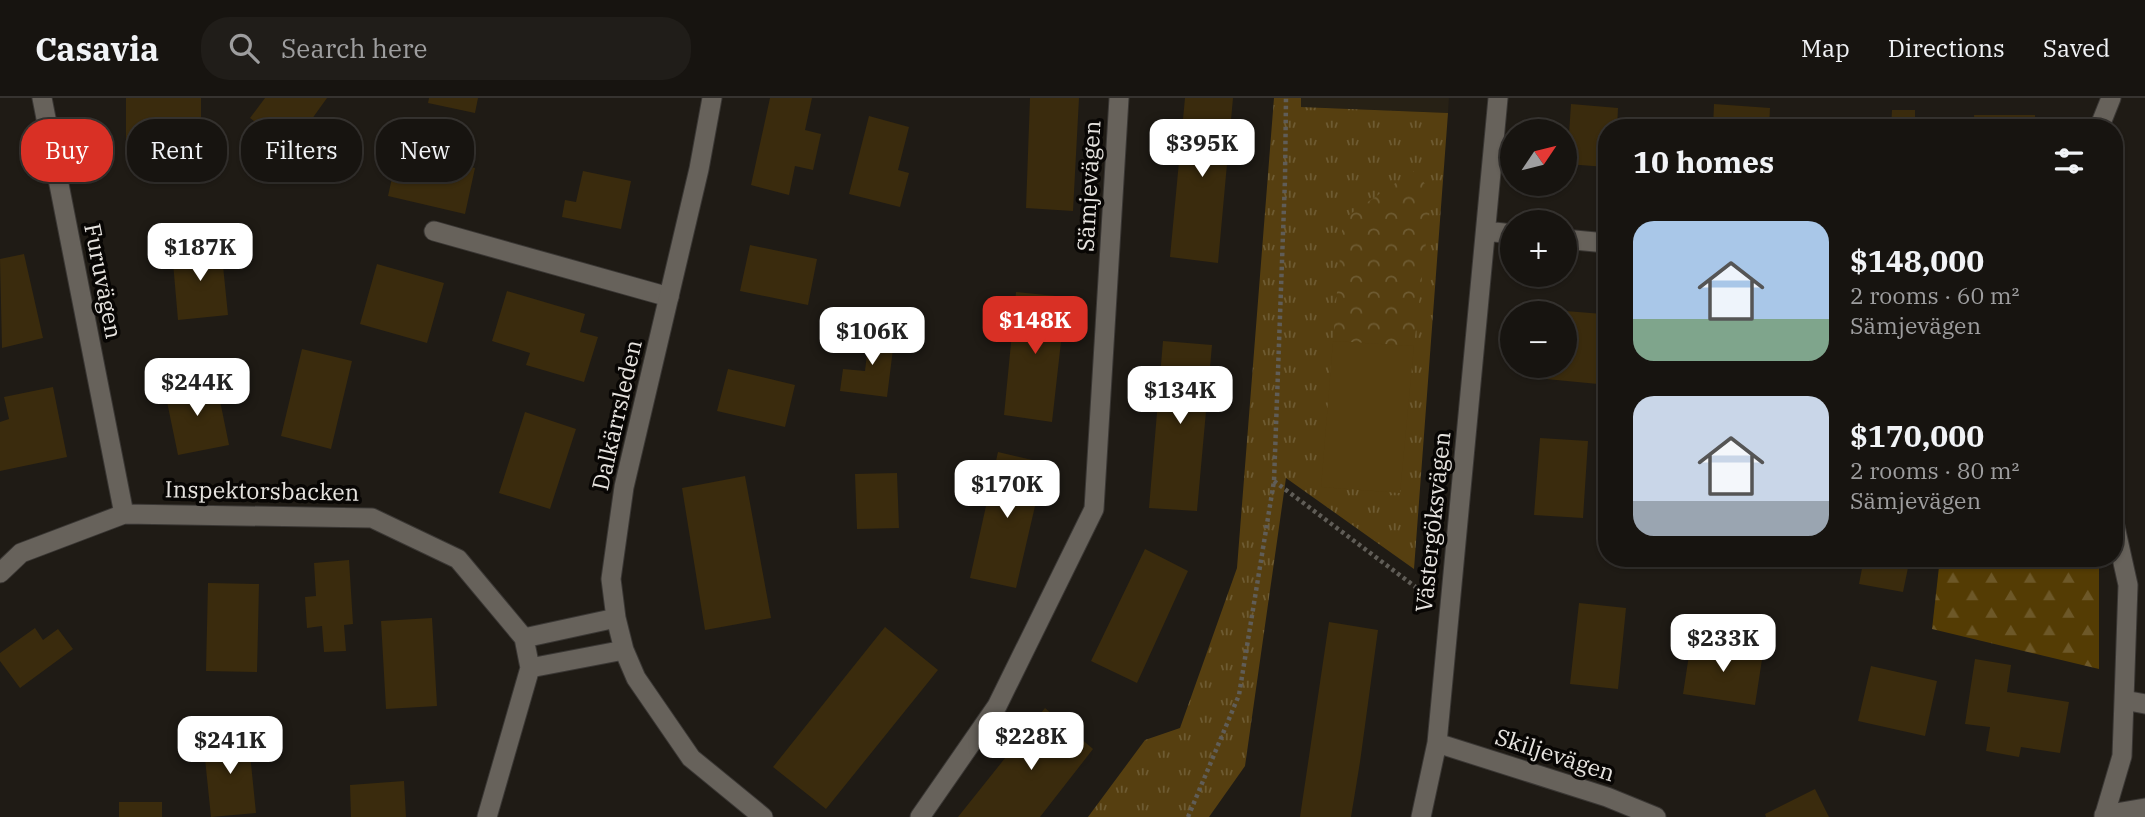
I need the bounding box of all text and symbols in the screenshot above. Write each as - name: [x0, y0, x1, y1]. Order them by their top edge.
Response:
- search box: [201, 17, 691, 80]
- text: Casavia: [35, 27, 159, 70]
- icon: search: [225, 29, 263, 67]
- text: Search here: [281, 31, 427, 65]
- text: Map: [1801, 32, 1850, 64]
- text: Directions: [1888, 32, 2005, 64]
- text: Saved: [2043, 32, 2110, 64]
- chip: Buy: [21, 119, 113, 182]
- chip: Rent: [127, 119, 227, 182]
- chip: Filters: [241, 119, 362, 182]
- chip: New: [376, 119, 474, 182]
- north arrow: [1500, 119, 1577, 196]
- map controls: [1500, 119, 1577, 378]
- street label: Sämjevägen: [1070, 120, 1106, 252]
- pin: $395K: [1153, 120, 1251, 179]
- text: $395K: [1166, 127, 1238, 157]
- text: 10 homes: [1633, 142, 1774, 181]
- icon: filters: [2050, 142, 2088, 180]
- button: +: [1500, 210, 1577, 287]
- street label: Furuvägen: [78, 221, 130, 341]
- pin: $187K: [151, 223, 249, 283]
- text: $187K: [164, 231, 236, 261]
- text: $148,000: [1850, 241, 1984, 280]
- icon: home: [1689, 249, 1773, 333]
- text: 2 rooms · 60 m²: [1850, 280, 2020, 310]
- pin: $148K: [986, 296, 1084, 356]
- button: −: [1500, 301, 1577, 378]
- text: $148K: [999, 304, 1071, 334]
- pin: $106K: [823, 308, 921, 367]
- text: Sämjevägen: [1850, 310, 1981, 340]
- text: $106K: [836, 315, 908, 345]
- street label: Dalkärrsleden: [584, 336, 648, 493]
- pin: $244K: [148, 358, 246, 418]
- text: $244K: [161, 366, 233, 396]
- pin: $134K: [1131, 366, 1229, 426]
- text: $134K: [1144, 374, 1216, 404]
- text: $170,000: [1850, 416, 1984, 455]
- icon: home: [1689, 424, 1773, 508]
- street label: Västergöksvägen: [1408, 430, 1456, 614]
- text: 2 rooms · 80 m²: [1850, 455, 2020, 485]
- pin: $170K: [958, 460, 1056, 520]
- text: $170K: [971, 468, 1043, 498]
- street label: Inspektorsbacken: [164, 473, 360, 507]
- text: Sämjevägen: [1850, 485, 1981, 515]
- pin: $233K: [1674, 614, 1772, 674]
- text: $233K: [1687, 622, 1759, 652]
- pin: $228K: [982, 712, 1080, 772]
- pin: $241K: [181, 716, 279, 776]
- text: $228K: [995, 720, 1067, 750]
- street label: Skiljevägen: [1492, 721, 1619, 788]
- text: $241K: [194, 724, 266, 754]

